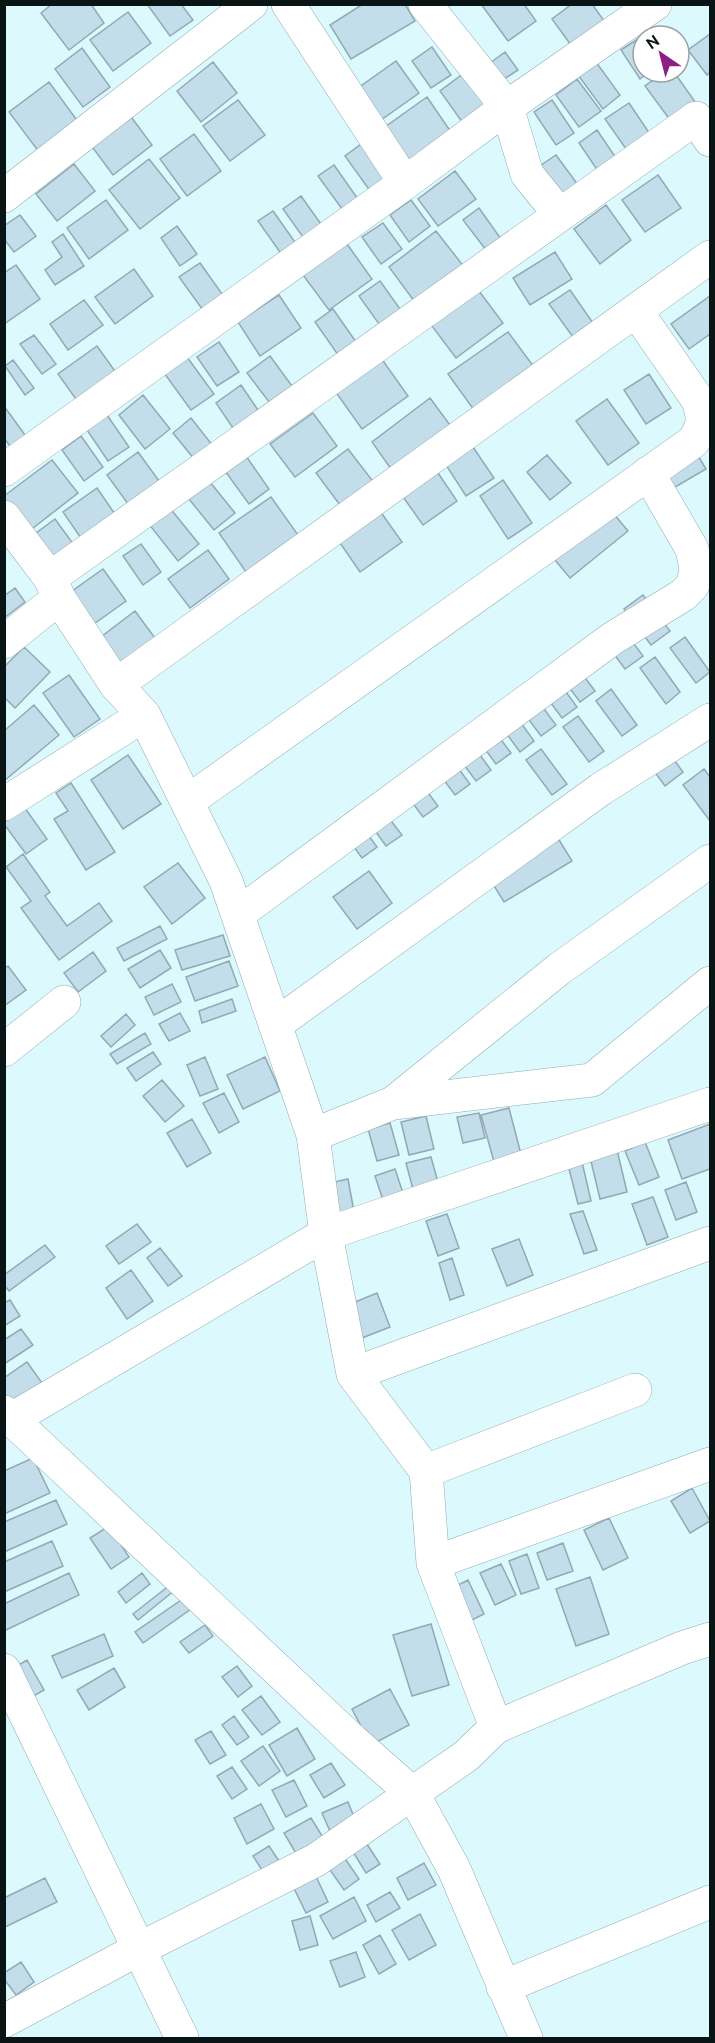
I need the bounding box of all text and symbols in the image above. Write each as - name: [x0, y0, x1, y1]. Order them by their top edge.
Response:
- north arrow: [631, 24, 691, 84]
- text: N: [642, 31, 662, 53]

